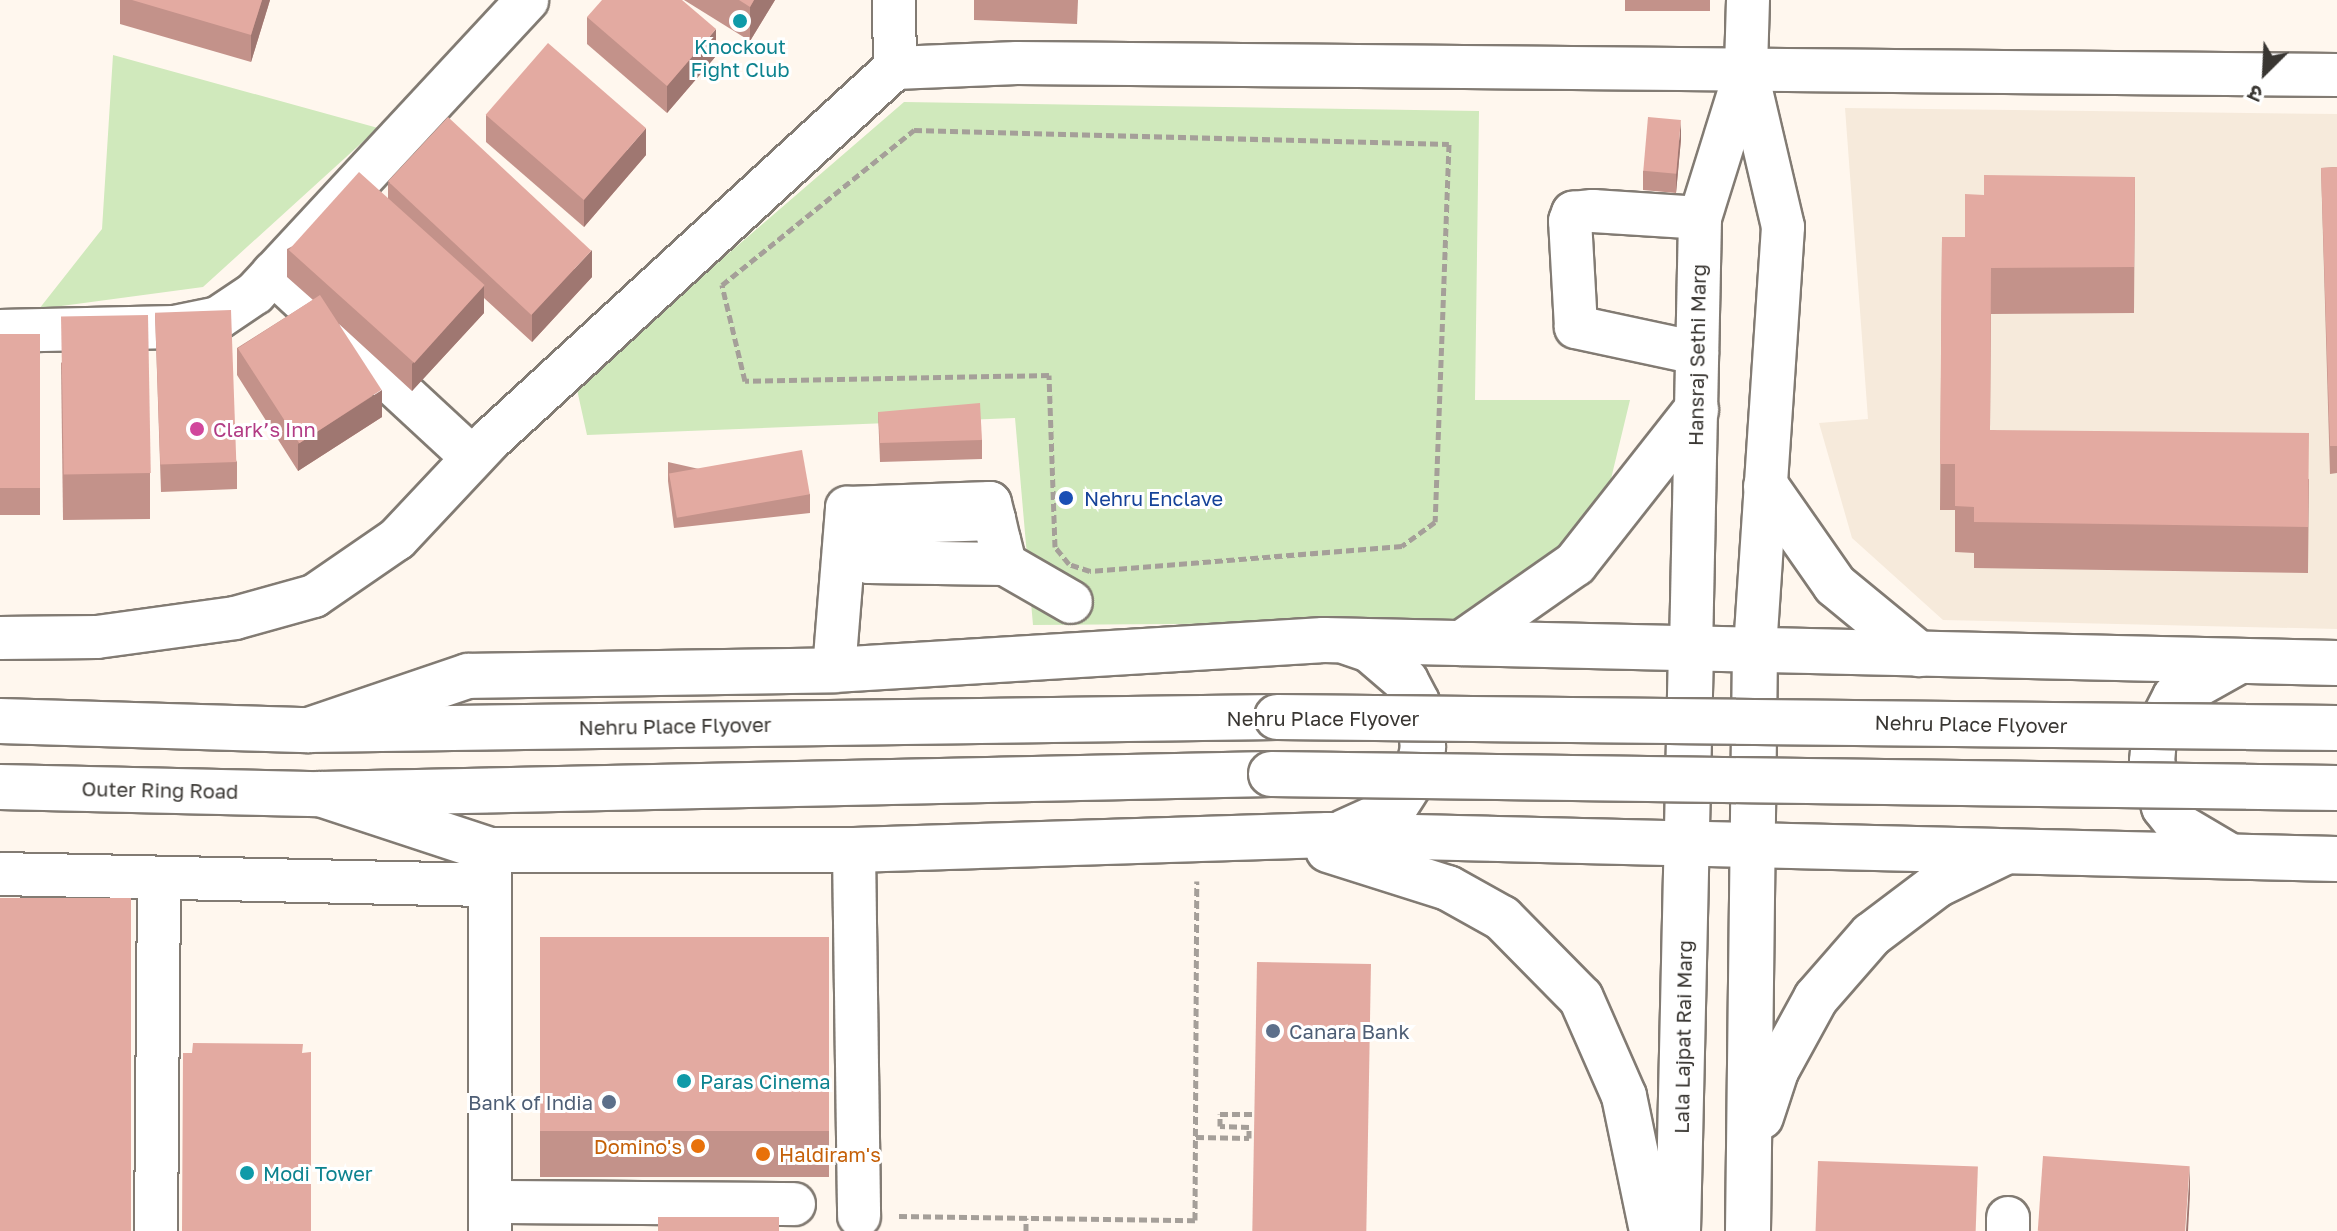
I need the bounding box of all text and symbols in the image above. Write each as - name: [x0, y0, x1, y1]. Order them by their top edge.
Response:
- marker: Knockout Fight Club: [731, 12, 749, 30]
- north arrow: [2225, 32, 2305, 112]
- place label: Knockout Fight Club: [690, 34, 790, 81]
- text: उ: [2244, 79, 2266, 109]
- street label: Hansraj Sethi Marg: [1683, 264, 1711, 446]
- place label: Clark’s Inn: [213, 417, 316, 441]
- marker: Clark’s Inn: [188, 420, 206, 438]
- place label: Nehru Enclave: [1084, 486, 1223, 510]
- marker: Nehru Enclave: [1055, 487, 1077, 509]
- street label: Nehru Place Flyover: [1227, 706, 1419, 730]
- street label: Nehru Place Flyover: [1874, 710, 2068, 738]
- street label: Nehru Place Flyover: [578, 712, 772, 740]
- street label: Outer Ring Road: [81, 777, 239, 803]
- street label: Lala Lajpat Rai Marg: [1669, 940, 1697, 1134]
- place label: Canara Bank: [1289, 1019, 1410, 1043]
- marker: Canara Bank: [1264, 1022, 1282, 1040]
- place label: Paras Cinema: [700, 1069, 831, 1093]
- marker: Paras Cinema: [675, 1072, 693, 1090]
- place label: Bank of India: [468, 1090, 593, 1114]
- marker: Bank of India: [600, 1093, 618, 1111]
- place label: Domino's: [594, 1134, 682, 1158]
- marker: Domino's: [689, 1137, 707, 1155]
- place label: Haldiram's: [779, 1142, 881, 1166]
- marker: Haldiram's: [754, 1145, 772, 1163]
- place label: Modi Tower: [263, 1161, 373, 1185]
- marker: Modi Tower: [238, 1164, 256, 1182]

